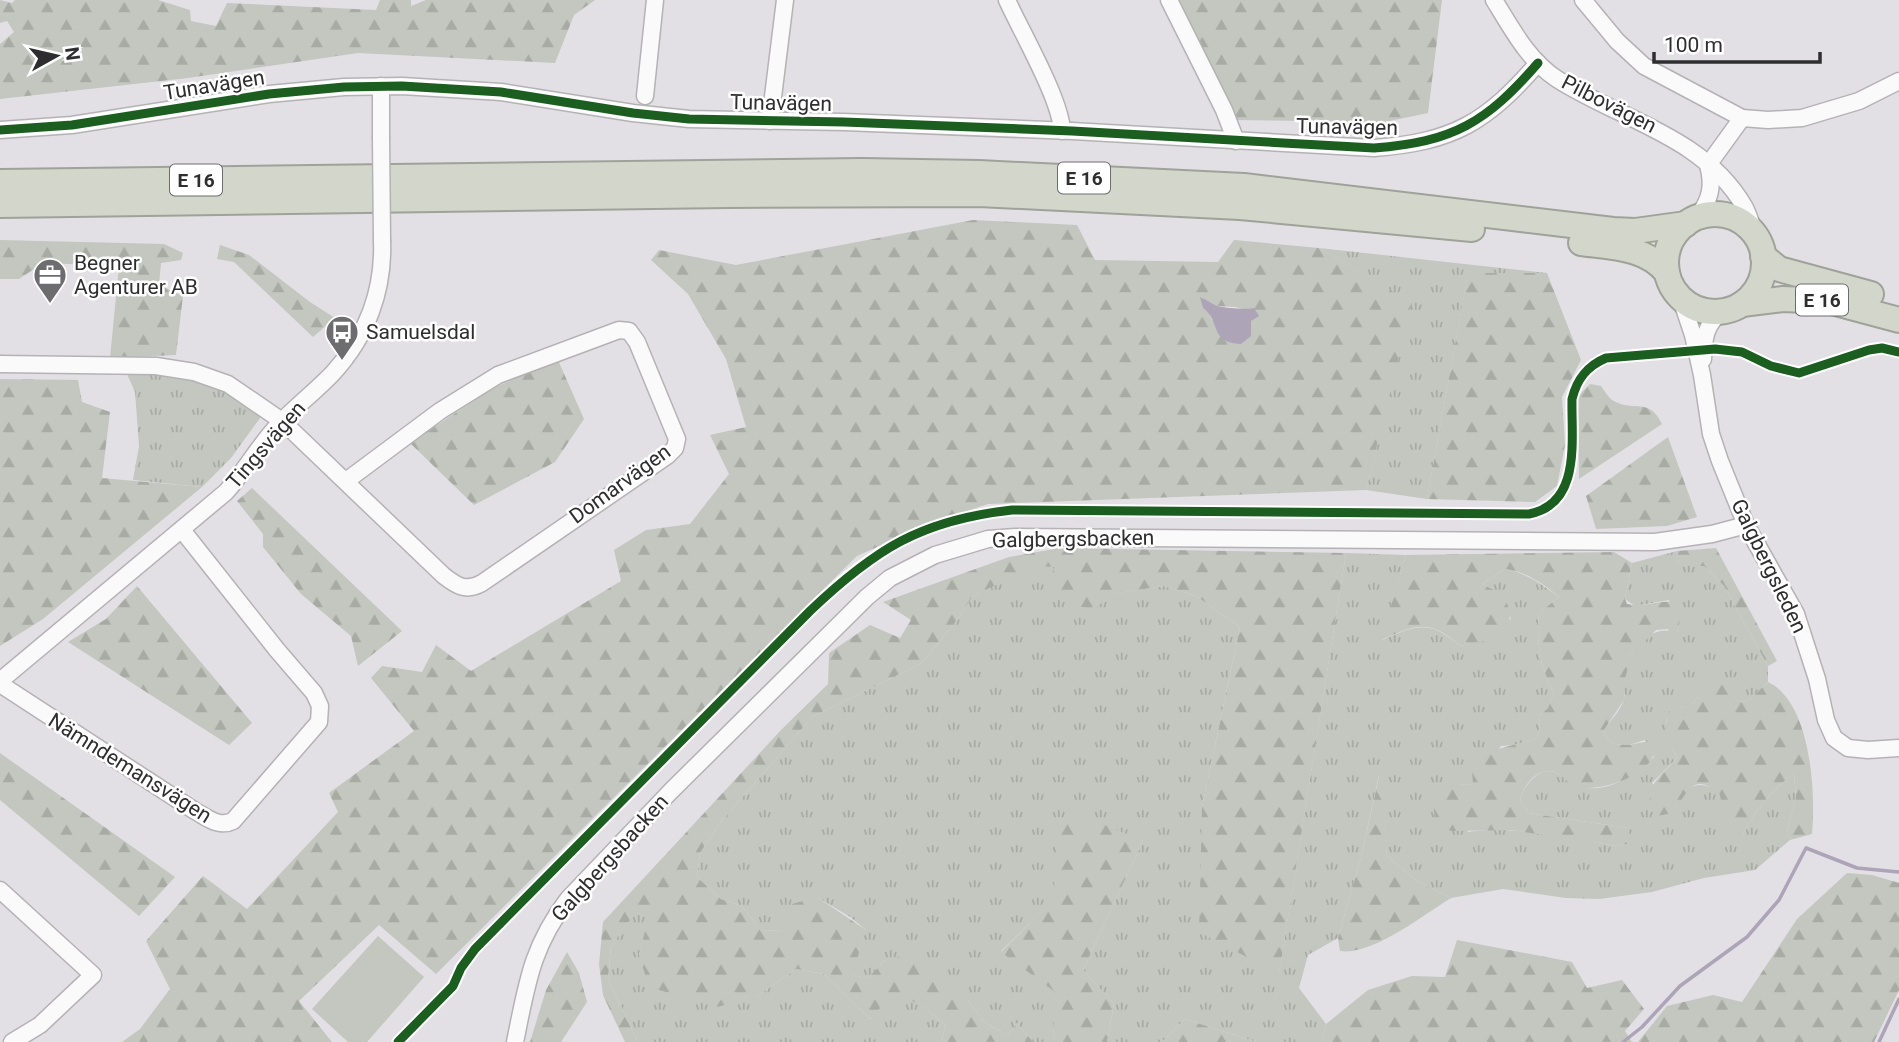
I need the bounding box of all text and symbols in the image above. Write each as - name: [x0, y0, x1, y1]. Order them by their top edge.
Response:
- north arrow: [21, 21, 91, 91]
- scale bar: [1654, 21, 1820, 65]
- text: 100 m: [1664, 33, 1723, 57]
- text: N: [60, 45, 85, 62]
- street label: Tunavägen: [162, 65, 266, 105]
- street label: Pilbovägen: [1558, 70, 1660, 138]
- street label: Tunavägen: [730, 90, 832, 116]
- street label: Tunavägen: [1296, 114, 1398, 140]
- road number: E 16: [1058, 162, 1110, 194]
- road number: E 16: [170, 164, 222, 196]
- place label: Begner Agenturer AB: [74, 251, 198, 299]
- office icon: Begner Agenturer AB: [31, 256, 69, 305]
- road number: E 16: [1796, 284, 1848, 316]
- bus stop icon: Samuelsdal: [323, 313, 361, 362]
- place label: Samuelsdal: [366, 320, 475, 344]
- street label: Tingsvägen: [222, 396, 310, 494]
- street label: Domarvägen: [565, 439, 675, 529]
- street label: Galgbergsleden: [1726, 495, 1812, 637]
- street label: Galgbergsbacken: [992, 526, 1154, 552]
- street label: Nämndemansvägen: [44, 708, 216, 828]
- street label: Galgbergsbacken: [547, 790, 673, 926]

